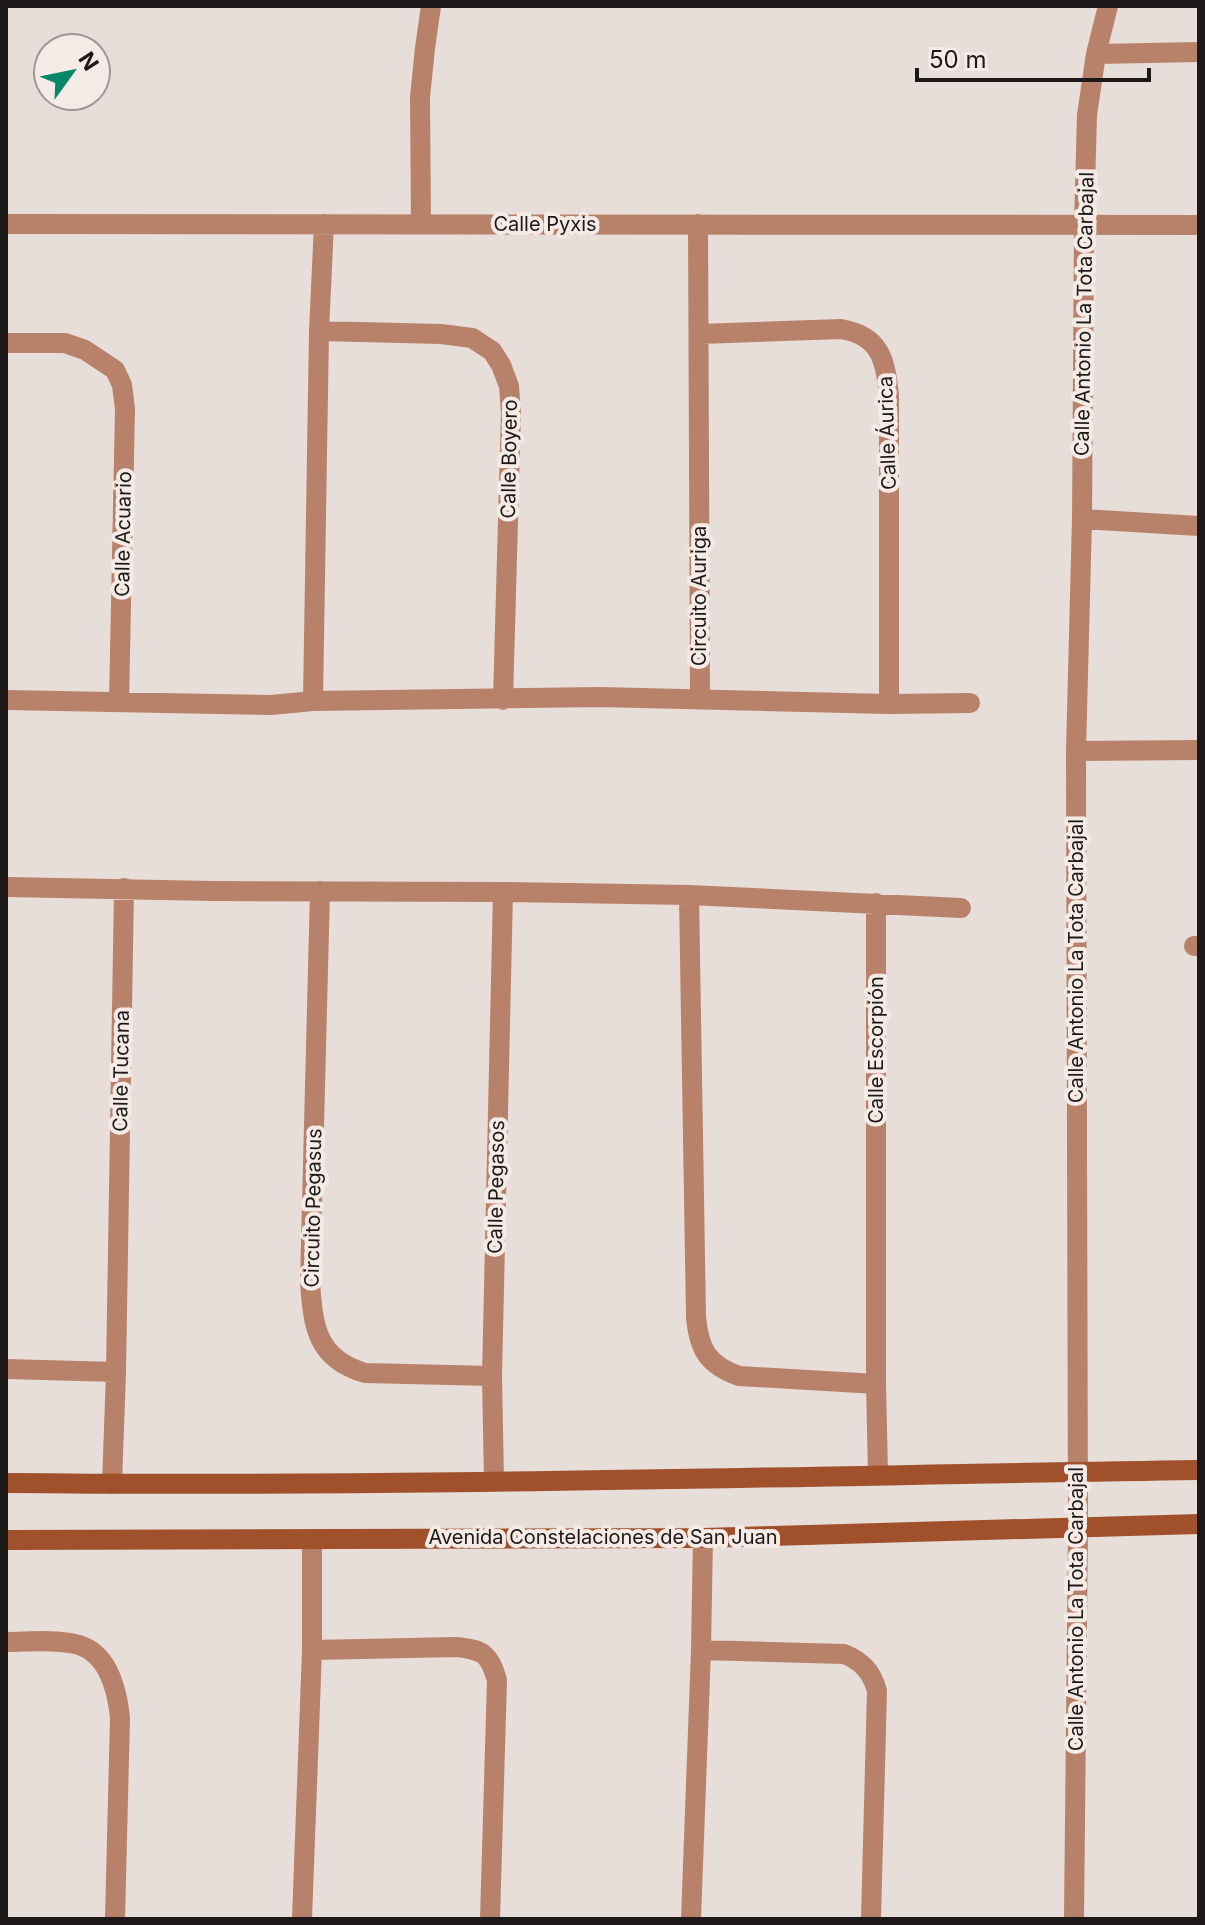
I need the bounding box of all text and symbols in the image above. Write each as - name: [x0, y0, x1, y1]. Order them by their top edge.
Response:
- north arrow: [32, 32, 112, 112]
- scale bar: [917, 32, 1149, 82]
- text: 50 m: [929, 45, 987, 74]
- text: N: [73, 47, 104, 75]
- street label: Calle Antonio La Tota Carbajal: [1070, 172, 1098, 456]
- street label: Calle Pyxis: [493, 212, 597, 236]
- street label: Calle Áurica: [872, 376, 901, 490]
- street label: Calle Boyero: [496, 399, 522, 519]
- street label: Calle Acuario: [110, 471, 136, 597]
- street label: Circuito Auriga: [687, 526, 711, 666]
- street label: Calle Antonio La Tota Carbajal: [1064, 819, 1088, 1103]
- street label: Calle Escorpión: [864, 976, 888, 1124]
- street label: Calle Tucana: [108, 1010, 134, 1132]
- street label: Calle Pegasos: [483, 1120, 509, 1254]
- street label: Circuito Pegasus: [300, 1128, 326, 1288]
- street label: Calle Antonio La Tota Carbajal: [1064, 1467, 1088, 1751]
- street label: Avenida Constelaciones de San Juan: [428, 1525, 778, 1549]

